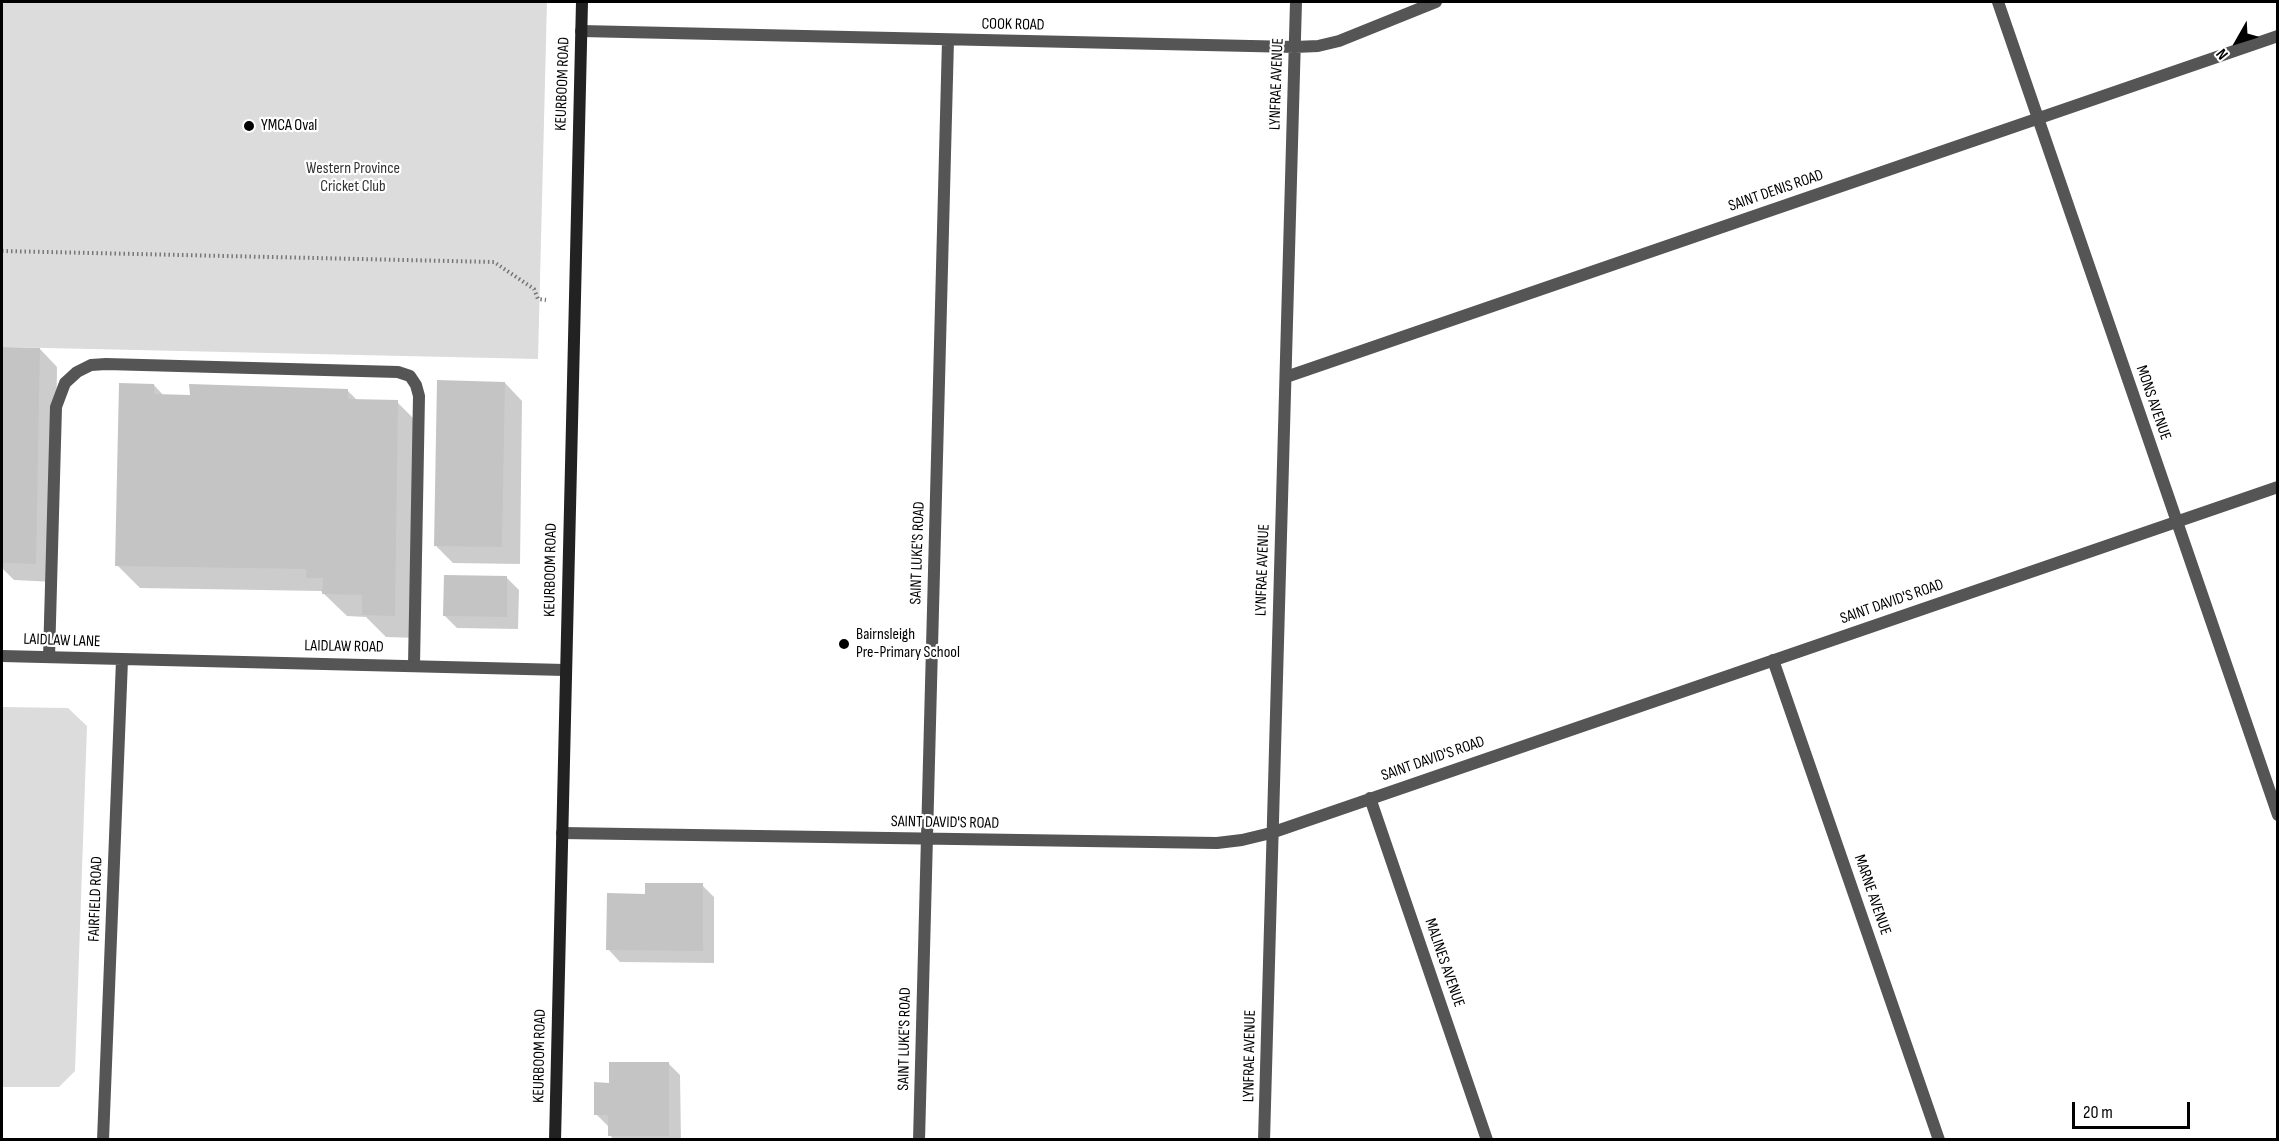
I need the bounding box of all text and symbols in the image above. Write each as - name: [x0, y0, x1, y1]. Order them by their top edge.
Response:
- north arrow: [2207, 12, 2267, 72]
- street label: COOK ROAD: [981, 15, 1045, 35]
- street label: KEURBOOM ROAD: [552, 37, 574, 131]
- street label: LYNFRAE AVENUE: [1266, 38, 1288, 130]
- text: N: [2213, 44, 2233, 63]
- place label: YMCA Oval: [261, 116, 317, 136]
- marker: YMCA Oval: [242, 119, 256, 133]
- park label: Western Province Cricket Club: [306, 159, 400, 197]
- street label: SAINT DENIS ROAD: [1726, 166, 1826, 216]
- street label: MONS AVENUE: [2131, 363, 2175, 443]
- street label: SAINT LUKE'S ROAD: [907, 501, 929, 605]
- street label: KEURBOOM ROAD: [541, 523, 561, 617]
- street label: LYNFRAE AVENUE: [1252, 524, 1274, 616]
- street label: SAINT DAVID'S ROAD: [1838, 575, 1946, 629]
- place label: Bairnsleigh Pre-Primary School: [856, 625, 960, 663]
- street label: LAIDLAW LANE: [23, 630, 101, 652]
- street label: LAIDLAW ROAD: [304, 637, 384, 657]
- marker: Bairnsleigh Pre-Primary School: [837, 637, 851, 651]
- street label: SAINT DAVID'S ROAD: [1379, 732, 1487, 786]
- street label: SAINT DAVID'S ROAD: [891, 812, 999, 834]
- street label: MARNE AVENUE: [1849, 852, 1895, 938]
- street label: FAIRFIELD ROAD: [85, 856, 107, 942]
- street label: MALINES AVENUE: [1420, 916, 1468, 1010]
- street label: SAINT LUKE'S ROAD: [895, 987, 915, 1091]
- street label: KEURBOOM ROAD: [530, 1009, 550, 1103]
- street label: LYNFRAE AVENUE: [1240, 1010, 1260, 1102]
- scale bar: [2075, 1090, 2194, 1128]
- text: 20 m: [2083, 1102, 2113, 1123]

